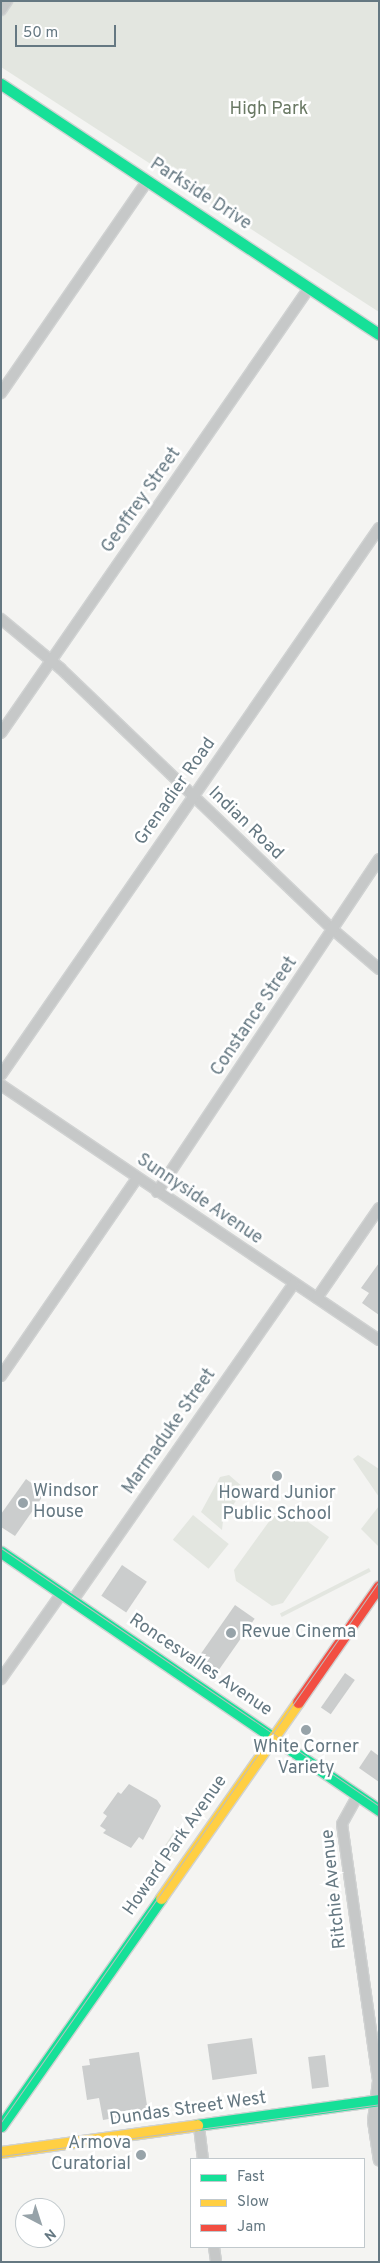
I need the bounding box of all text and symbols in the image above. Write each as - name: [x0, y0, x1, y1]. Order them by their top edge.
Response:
- scale bar: [18, 15, 119, 47]
- text: 50 m: [23, 24, 58, 43]
- park label: High Park: [230, 99, 308, 121]
- street label: Parkside Drive: [145, 154, 255, 236]
- street label: Geoffrey Street: [98, 444, 186, 558]
- street label: Grenadier Road: [131, 734, 221, 850]
- street label: Indian Road: [203, 783, 287, 865]
- street label: Constance Street: [207, 953, 303, 1081]
- street label: Sunnyside Avenue: [132, 1150, 266, 1250]
- street label: Marmaduke Street: [119, 1365, 221, 1499]
- marker: Howard Junior Public School: [271, 1470, 283, 1482]
- place label: Windsor House: [33, 1482, 98, 1525]
- place label: Howard Junior Public School: [218, 1484, 336, 1526]
- marker: Windsor House: [17, 1497, 29, 1509]
- street label: Roncesvalles Avenue: [124, 1610, 276, 1722]
- place label: Revue Cinema: [241, 1622, 356, 1644]
- marker: Revue Cinema: [225, 1627, 237, 1639]
- marker: White Corner Variety: [300, 1724, 312, 1736]
- place label: White Corner Variety: [253, 1738, 359, 1780]
- street label: Howard Park Avenue: [119, 1771, 233, 1921]
- street label: Ritchie Avenue: [318, 1828, 352, 1950]
- street label: Dundas Street West: [108, 2088, 268, 2132]
- place label: Armova Curatorial: [51, 2134, 131, 2176]
- marker: Armova Curatorial: [135, 2149, 147, 2161]
- legend: [190, 2158, 365, 2248]
- text: Fast: [237, 2168, 265, 2187]
- text: Slow: [237, 2193, 269, 2212]
- north arrow: [15, 2198, 65, 2248]
- text: Jam: [237, 2218, 266, 2237]
- text: N: [40, 2224, 59, 2244]

